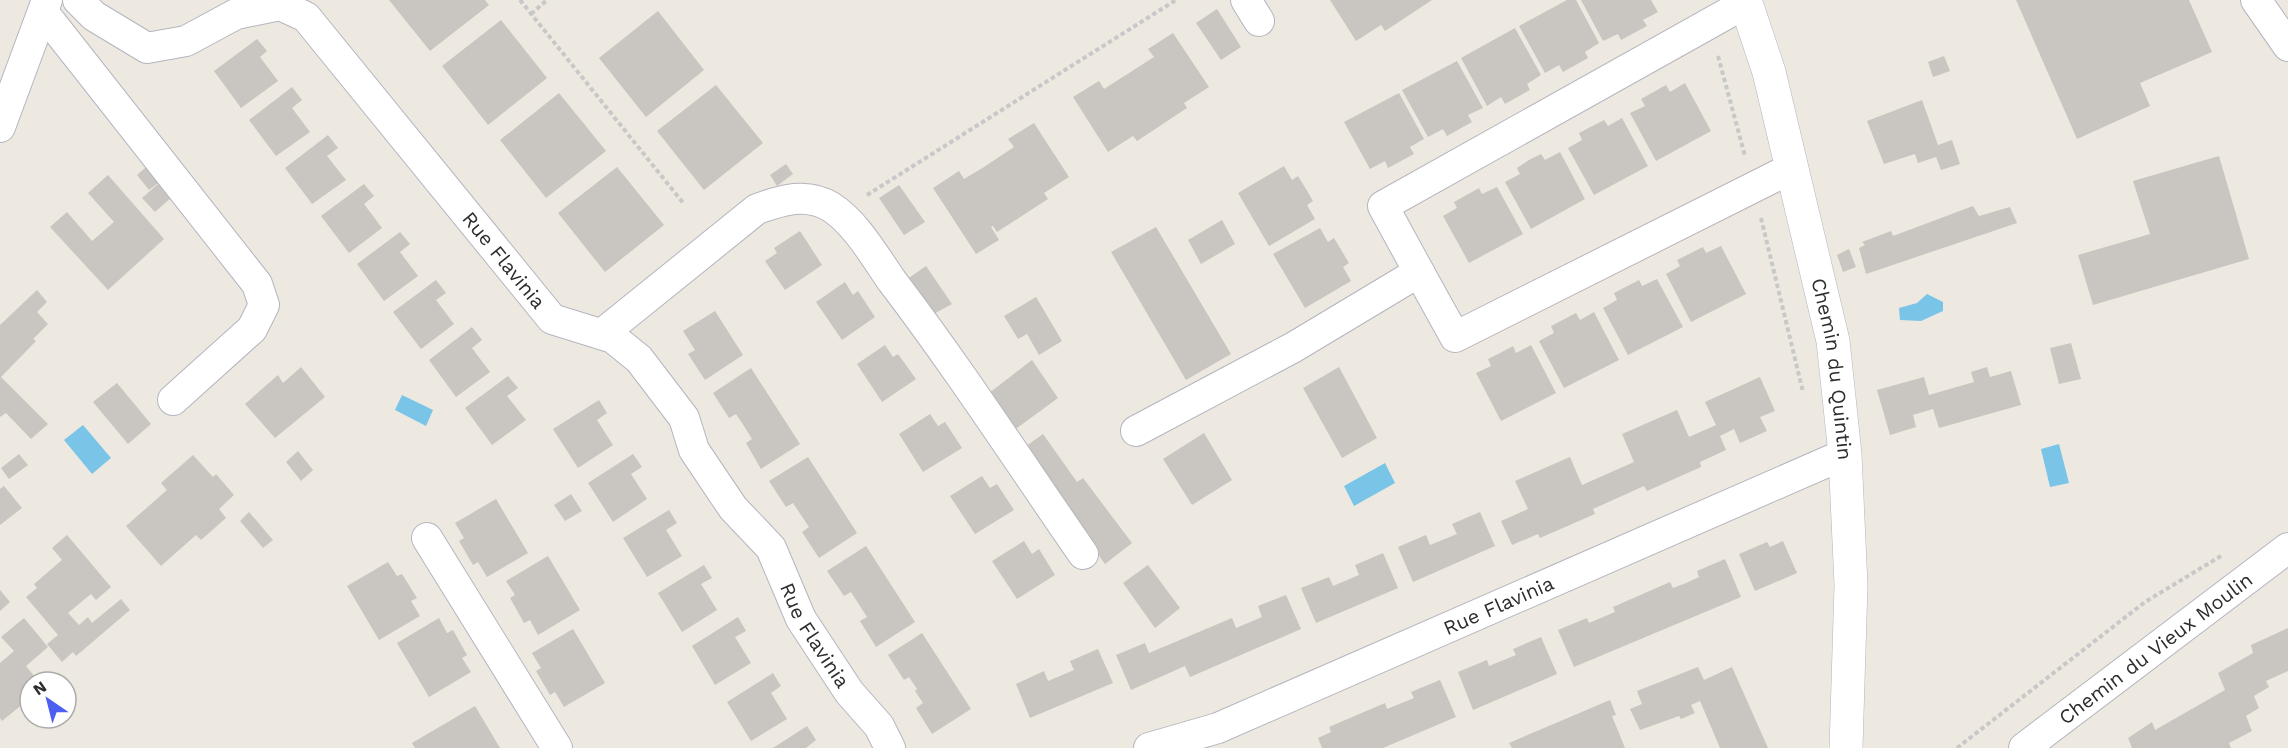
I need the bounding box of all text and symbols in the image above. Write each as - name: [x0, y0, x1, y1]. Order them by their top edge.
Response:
- street label: Rue Flavinia: [457, 207, 551, 313]
- street label: Chemin du Quintin: [1806, 276, 1858, 461]
- street label: Chemin du Vieux Moulin: [2054, 567, 2257, 729]
- street label: Rue Flavinia: [1440, 571, 1557, 640]
- street label: Rue Flavinia: [775, 579, 855, 692]
- north arrow: [18, 670, 78, 730]
- text: N: [29, 677, 50, 699]

